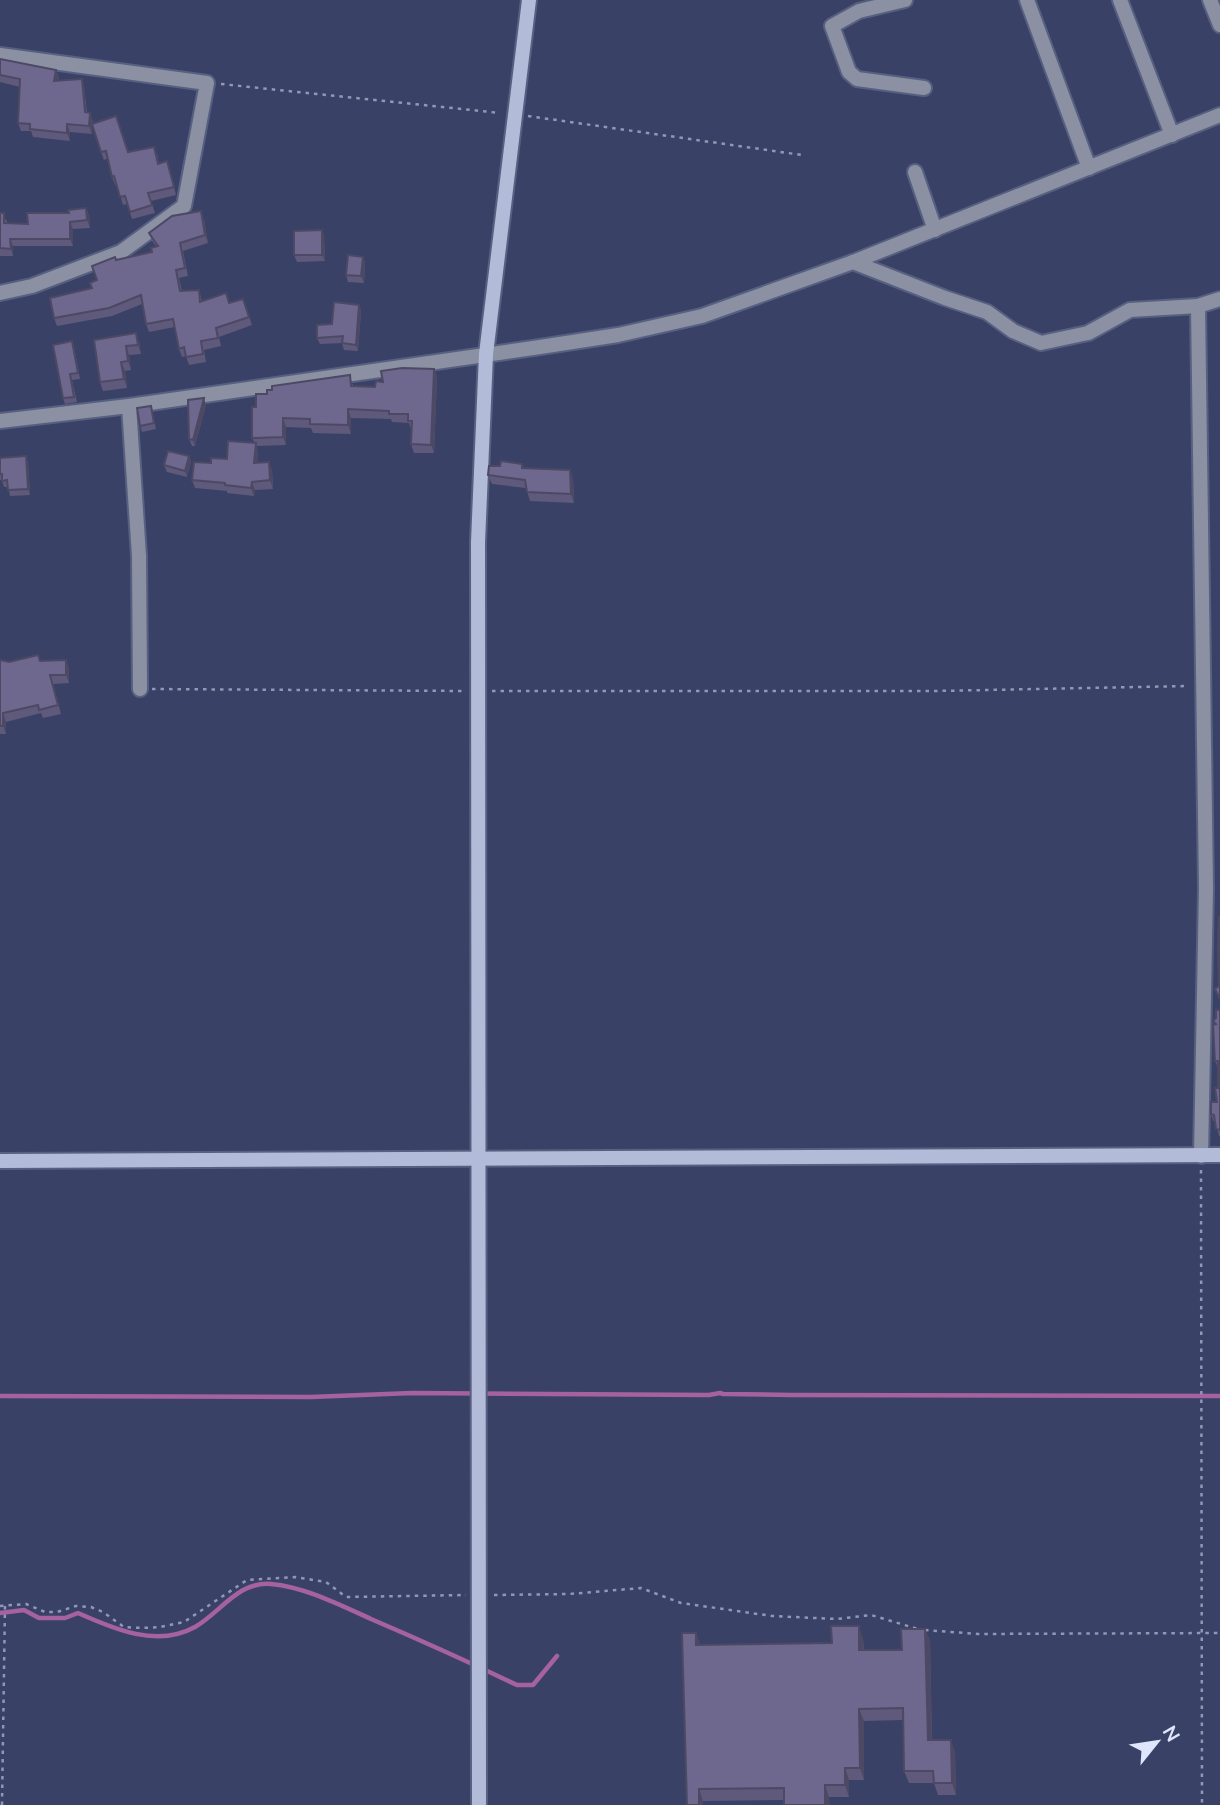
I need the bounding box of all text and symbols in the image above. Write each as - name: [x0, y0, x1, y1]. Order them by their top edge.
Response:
- north arrow: [1122, 1707, 1192, 1777]
- text: N: [1158, 1721, 1186, 1746]

